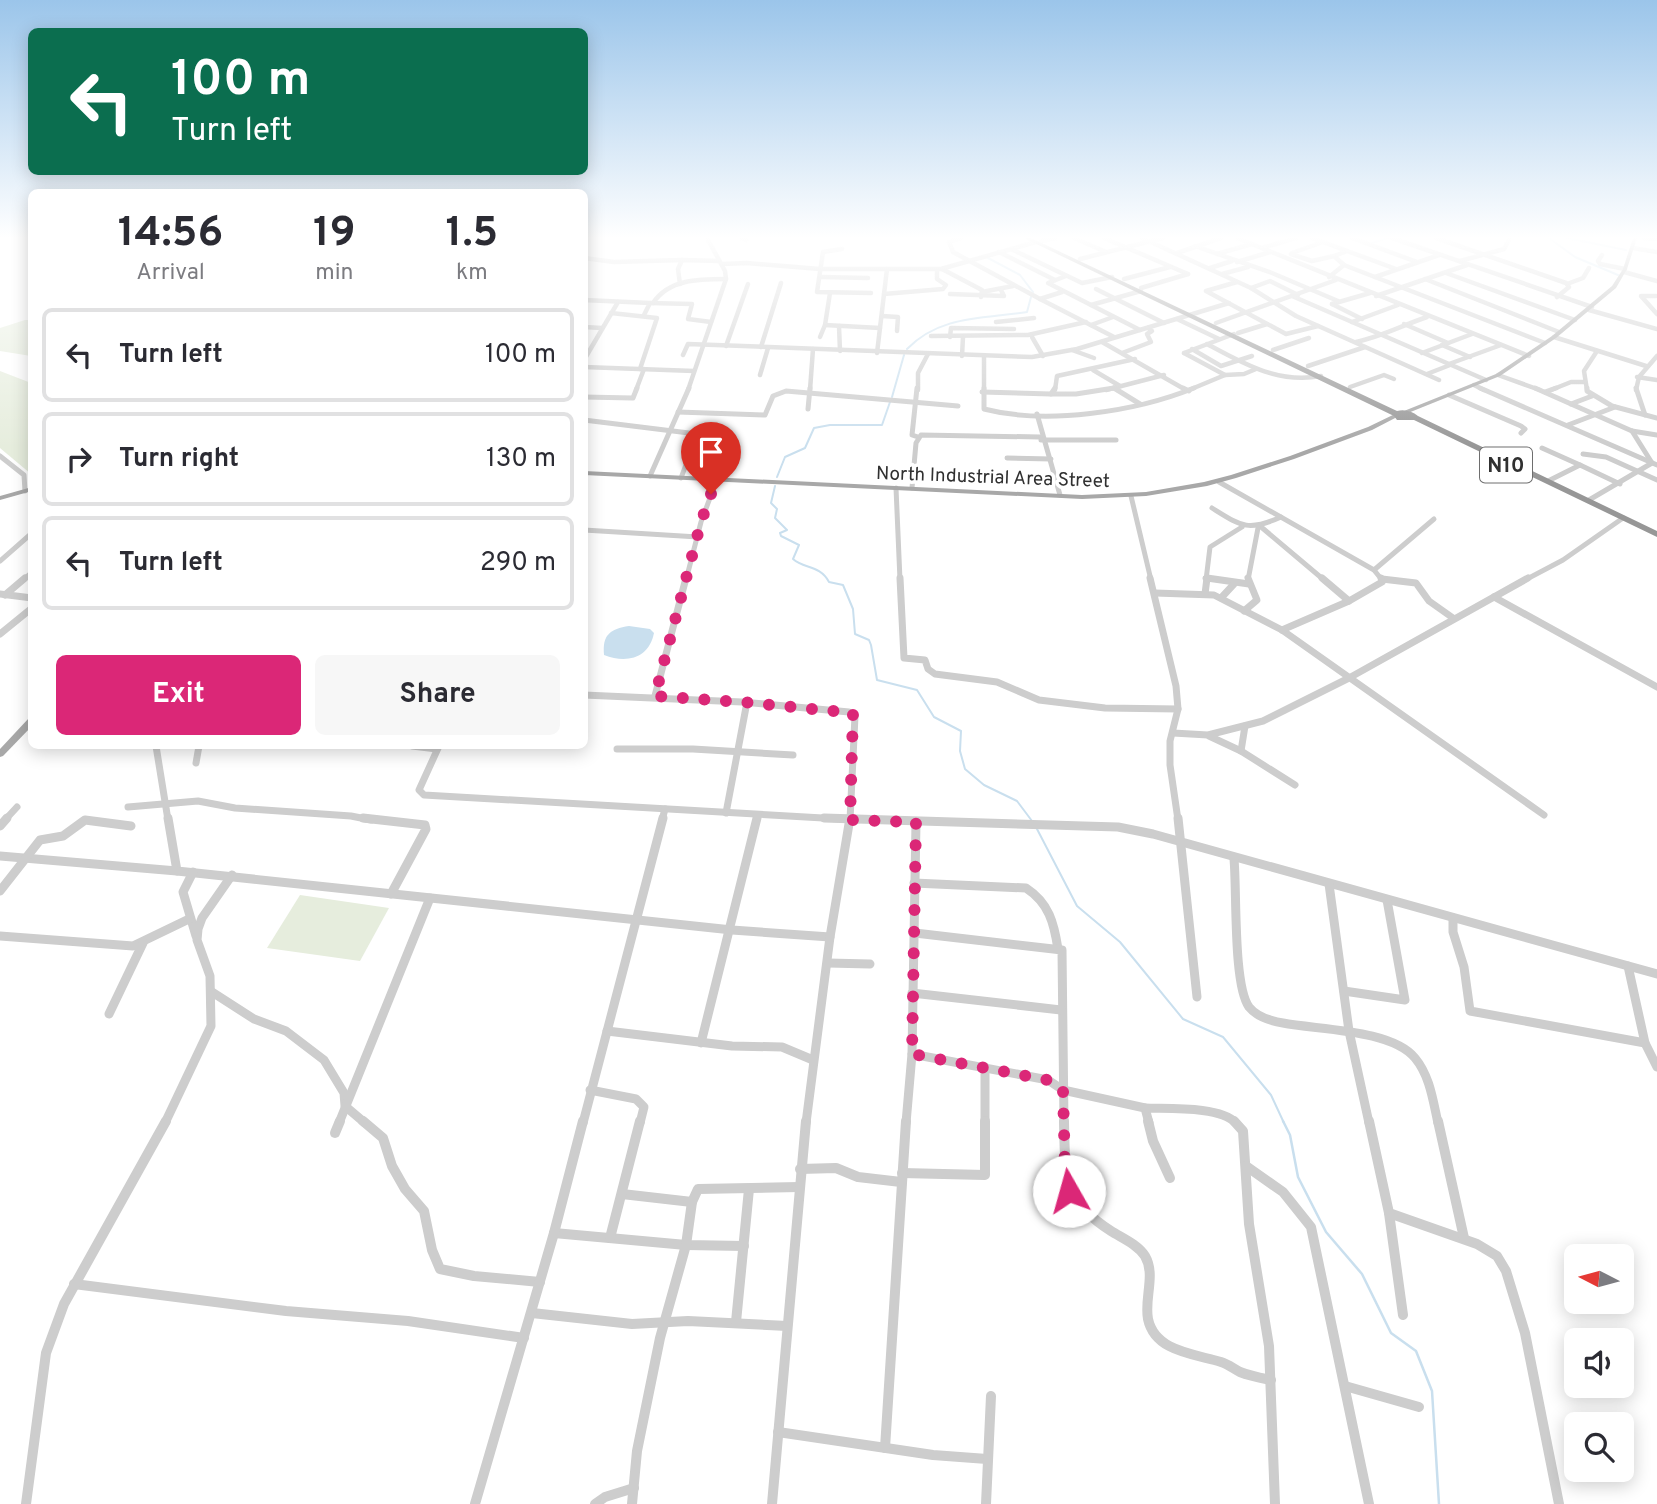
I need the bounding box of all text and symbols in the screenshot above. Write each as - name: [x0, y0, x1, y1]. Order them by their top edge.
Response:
- text: 100 m: [171, 51, 310, 113]
- icon: left: [56, 56, 147, 147]
- text: Turn left: [171, 112, 292, 152]
- text: 14:56: [118, 208, 223, 261]
- text: 19: [313, 208, 356, 261]
- text: 1.5: [445, 208, 498, 261]
- text: Arrival: [136, 259, 205, 288]
- text: min: [315, 259, 353, 288]
- text: km: [456, 259, 488, 288]
- icon: left: [60, 336, 98, 374]
- text: Turn left: [119, 339, 223, 372]
- text: 100 m: [485, 339, 556, 372]
- pin: [681, 422, 741, 494]
- icon: arrive: [692, 433, 730, 471]
- icon: right: [60, 440, 98, 478]
- text: Turn right: [119, 443, 239, 476]
- text: 130 m: [486, 443, 556, 476]
- road number: N10: [1480, 448, 1532, 482]
- street label: North Industrial Area Street: [876, 462, 1110, 494]
- icon: left: [60, 544, 98, 582]
- text: Turn left: [119, 547, 223, 580]
- text: 290 m: [480, 547, 556, 580]
- button: Exit: [56, 655, 301, 735]
- button: Share: [315, 655, 560, 735]
- position arrow: [1032, 1154, 1106, 1228]
- north arrow: [1564, 1244, 1634, 1314]
- map controls: [1564, 1244, 1634, 1482]
- button: sound: [1564, 1328, 1634, 1398]
- button: search: [1564, 1412, 1634, 1482]

